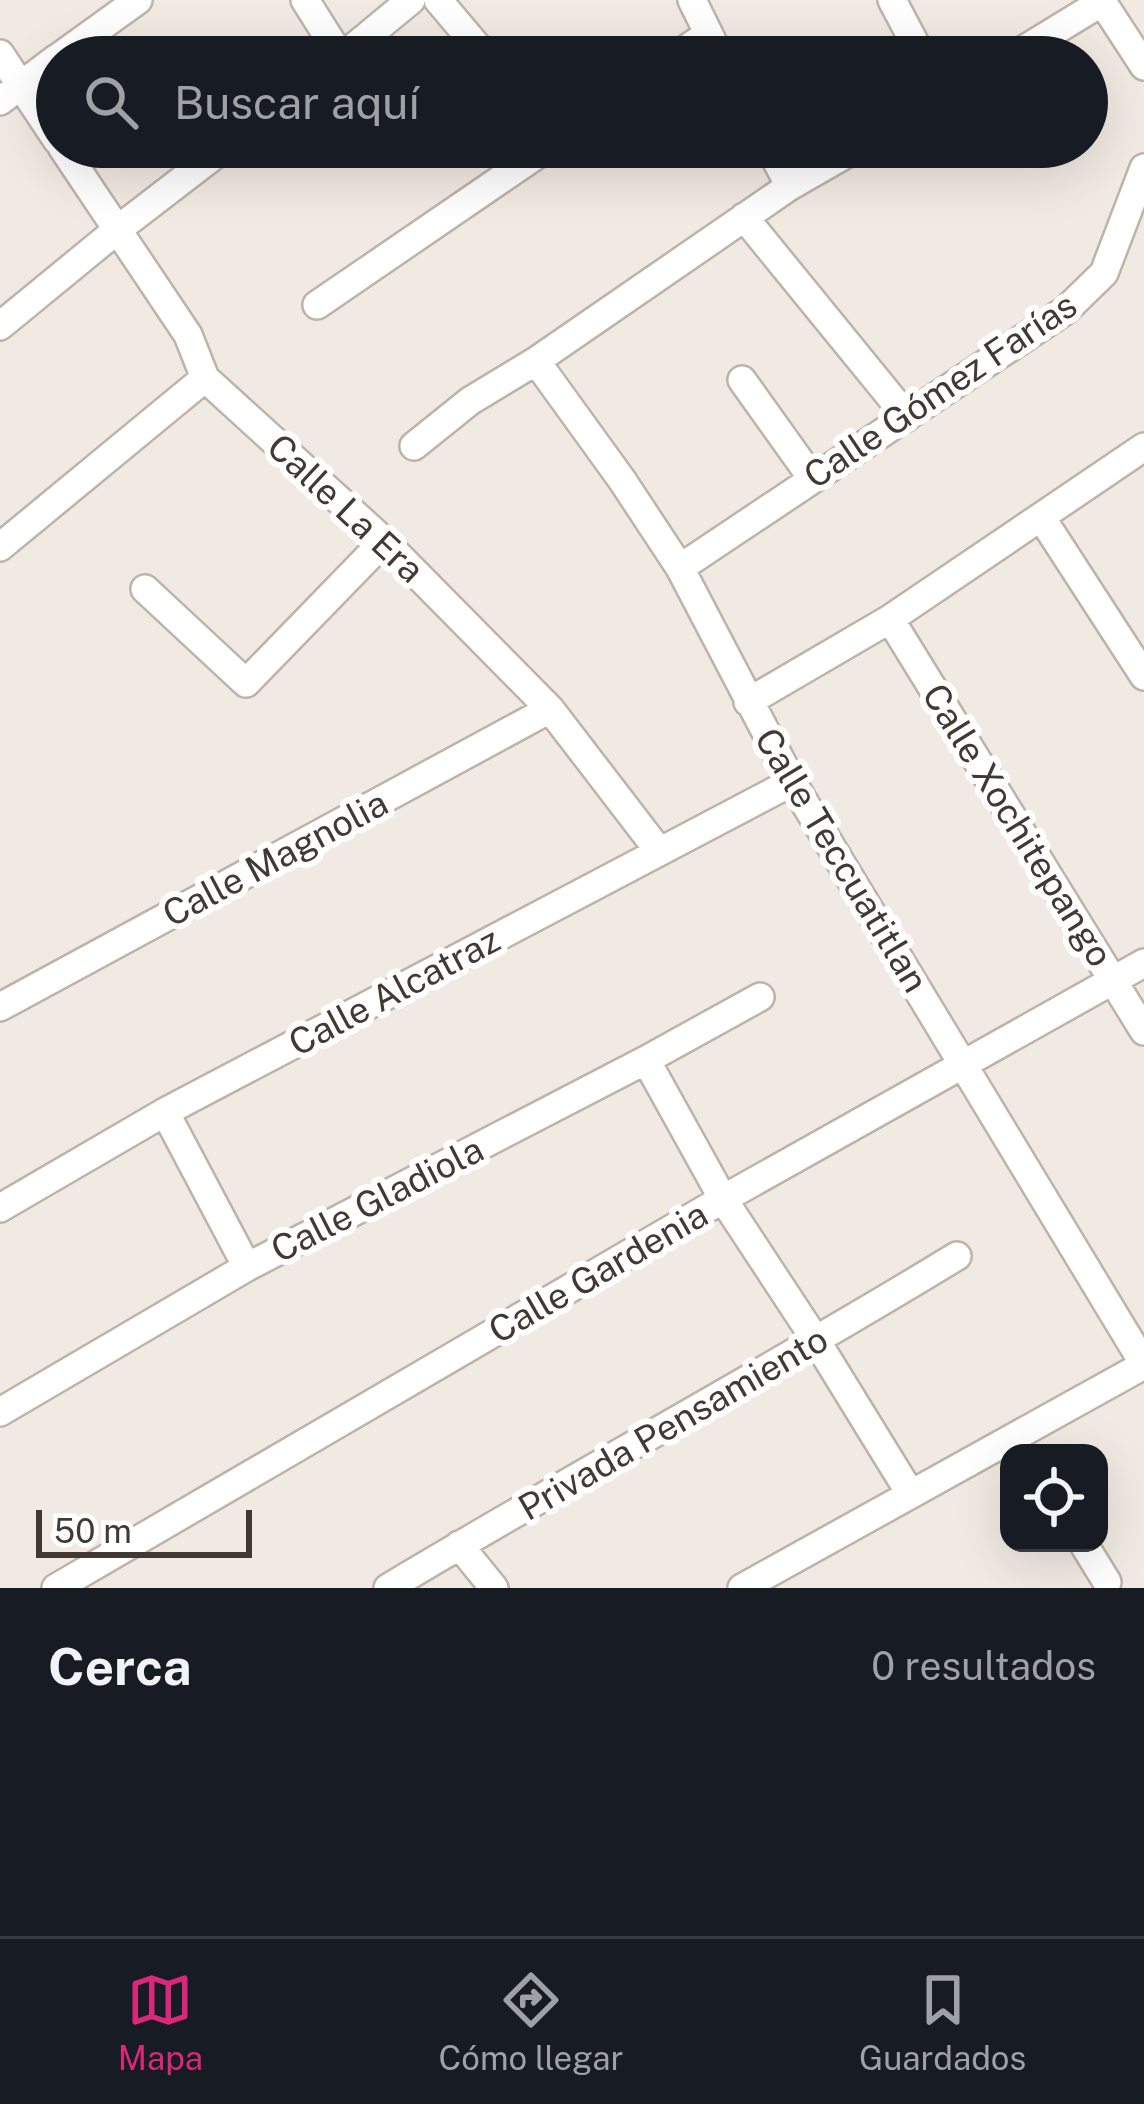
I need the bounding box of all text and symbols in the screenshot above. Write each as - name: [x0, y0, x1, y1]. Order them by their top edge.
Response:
- search box: [36, 36, 1108, 168]
- icon: search: [78, 69, 144, 135]
- text: Buscar aquí: [174, 76, 420, 129]
- street label: Calle Gómez Farías: [796, 283, 1084, 497]
- street label: Calle La Era: [259, 425, 433, 591]
- street label: Calle Xochitepango: [914, 676, 1122, 974]
- street label: Calle Teccuatitlan: [747, 720, 937, 1000]
- street label: Calle Magnolia: [155, 781, 395, 935]
- street label: Calle Alcatraz: [282, 918, 506, 1064]
- street label: Calle Gladiola: [264, 1128, 490, 1270]
- street label: Calle Gardenia: [481, 1192, 715, 1352]
- street label: Privada Pensamiento: [511, 1317, 835, 1529]
- map controls: [1000, 1444, 1108, 1552]
- button: locate: [1000, 1444, 1108, 1552]
- scale bar: [36, 1504, 252, 1557]
- text: 50 m: [54, 1512, 132, 1550]
- text: Cerca: [48, 1637, 192, 1696]
- text: 0 resultados: [871, 1643, 1096, 1689]
- tab: Mapa: [118, 1967, 203, 2077]
- tab: Cómo llegar: [439, 1967, 623, 2077]
- tab: Guardados: [859, 1967, 1026, 2077]

